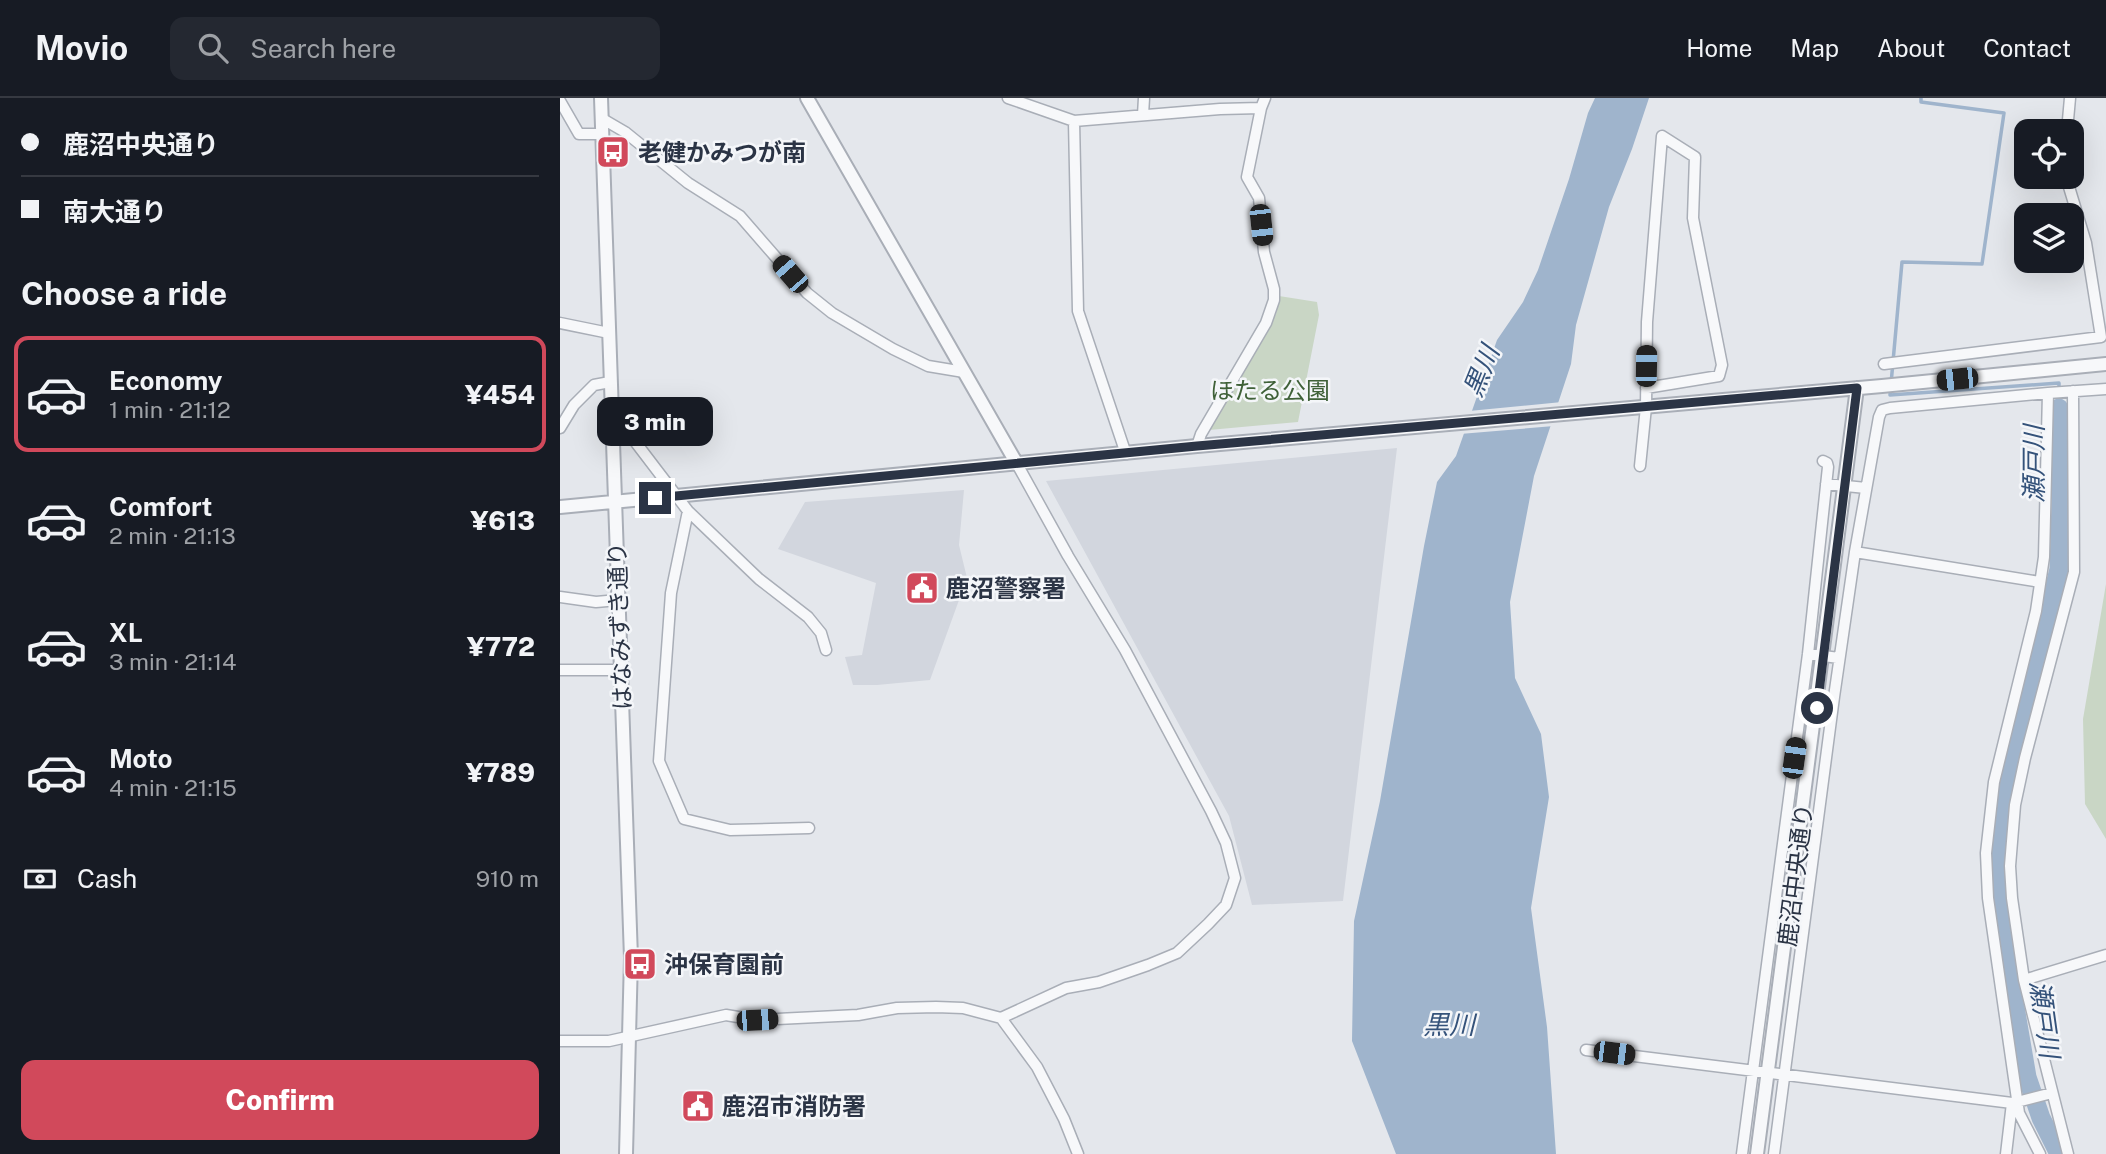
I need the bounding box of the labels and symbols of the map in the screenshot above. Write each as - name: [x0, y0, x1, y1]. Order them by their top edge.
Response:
- bus stop icon: 老健かみつが南: [594, 133, 632, 171]
- place label: 老健かみつが南: [638, 138, 806, 166]
- car: [1249, 203, 1274, 247]
- car: [769, 251, 812, 297]
- water label: 黒川: [1457, 338, 1506, 401]
- car: [1636, 345, 1657, 387]
- car: [1936, 366, 1979, 392]
- park label: ほたる公園: [1210, 376, 1330, 404]
- callout: 3 min: [597, 396, 713, 446]
- water label: 瀬戸川: [2018, 422, 2049, 503]
- route end: [639, 482, 671, 514]
- street label: はなみずき通り: [602, 542, 636, 710]
- public building icon: 鹿沼警察署: [903, 569, 941, 607]
- place label: 鹿沼警察署: [946, 574, 1066, 602]
- route start: [1801, 692, 1833, 724]
- car: [1781, 736, 1808, 780]
- street label: 鹿沼中央通り: [1772, 802, 1818, 948]
- bus stop icon: 沖保育園前: [621, 945, 659, 983]
- place label: 沖保育園前: [664, 950, 784, 978]
- water label: 瀬戸川: [2024, 978, 2066, 1063]
- car: [736, 1008, 779, 1032]
- water label: 黒川: [1423, 1009, 1478, 1040]
- car: [1592, 1040, 1637, 1066]
- public building icon: 鹿沼市消防署: [679, 1087, 717, 1125]
- place label: 鹿沼市消防署: [722, 1092, 866, 1120]

